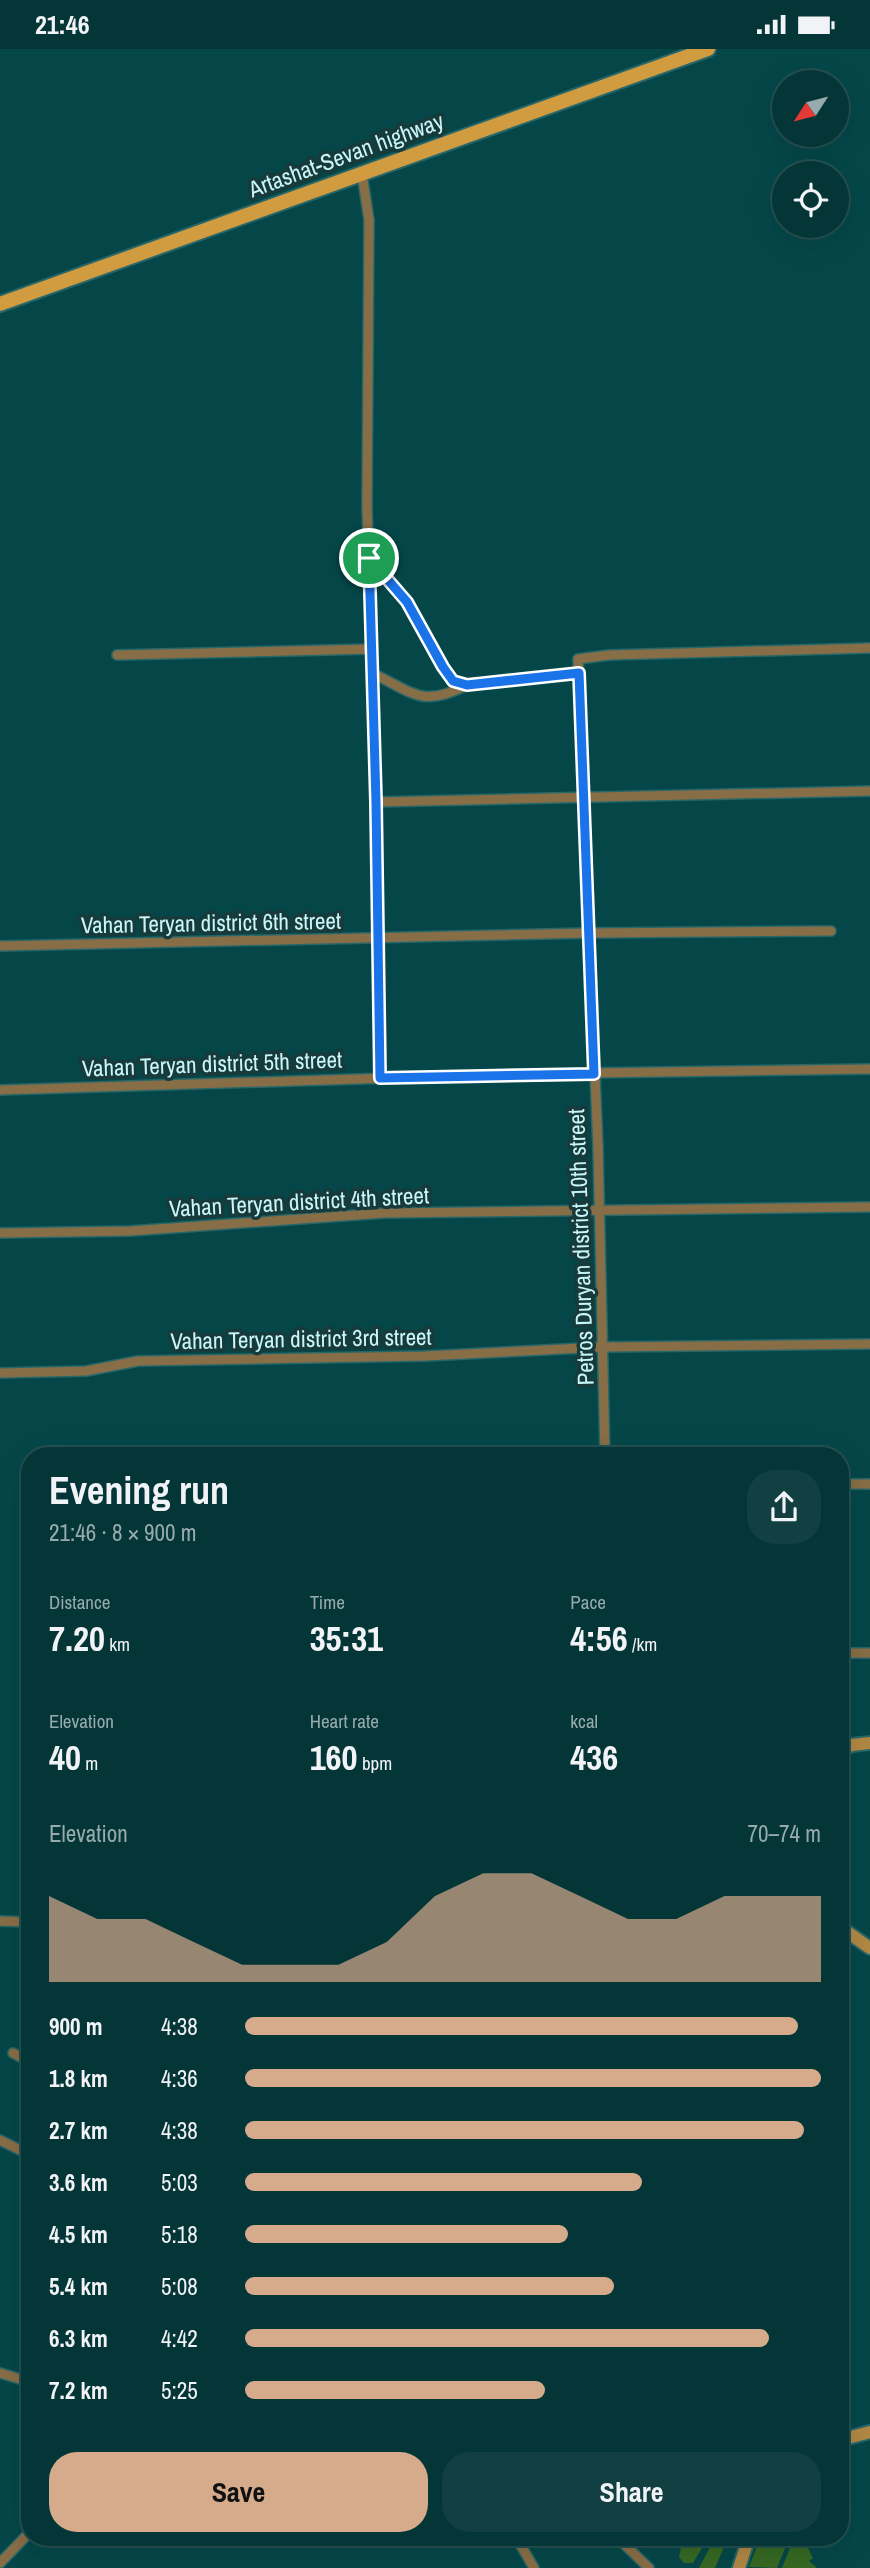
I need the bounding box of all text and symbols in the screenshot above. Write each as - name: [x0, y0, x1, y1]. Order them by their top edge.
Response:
- text: 21:46: [35, 7, 90, 42]
- north arrow: [772, 70, 849, 147]
- map controls: [772, 70, 849, 238]
- street label: Artashat-Sevan highway: [243, 105, 448, 205]
- button: locate: [772, 161, 849, 238]
- pin: [339, 528, 399, 588]
- icon: arrive: [350, 539, 388, 577]
- street label: Vahan Teryan district 6th street: [81, 905, 341, 940]
- street label: Vahan Teryan district 5th street: [81, 1043, 343, 1084]
- street label: Petros Duryan district 10th street: [560, 1108, 601, 1386]
- street label: Vahan Teryan district 4th street: [168, 1179, 430, 1224]
- street label: Vahan Teryan district 3rd street: [170, 1321, 432, 1356]
- text: Evening run: [49, 1465, 229, 1516]
- button: share: [747, 1470, 821, 1544]
- text: 21:46 · 8 × 900 m: [49, 1517, 196, 1548]
- text: Distance: [49, 1589, 110, 1615]
- text: Time: [310, 1589, 345, 1615]
- text: Pace: [570, 1589, 606, 1615]
- text: 7.20: [49, 1615, 105, 1662]
- text: 35:31: [310, 1615, 383, 1662]
- text: 4:56: [570, 1615, 628, 1662]
- text: km: [105, 1631, 130, 1657]
- text: /km: [628, 1631, 657, 1657]
- text: Elevation: [49, 1708, 114, 1734]
- text: Heart rate: [310, 1708, 379, 1734]
- text: kcal: [570, 1708, 598, 1734]
- text: 40: [49, 1734, 81, 1781]
- text: 160: [310, 1734, 358, 1781]
- text: 436: [570, 1734, 618, 1781]
- text: m: [81, 1750, 98, 1776]
- text: bpm: [358, 1750, 392, 1776]
- text: Elevation: [49, 1818, 128, 1849]
- text: 70–74 m: [748, 1818, 821, 1849]
- text: 900 m: [49, 2011, 102, 2042]
- text: 4:38: [161, 2011, 198, 2042]
- text: 1.8 km: [49, 2063, 108, 2094]
- text: 4:36: [161, 2063, 198, 2094]
- text: 2.7 km: [49, 2115, 108, 2146]
- text: 4:38: [161, 2115, 198, 2146]
- text: 3.6 km: [49, 2167, 108, 2198]
- text: 5:03: [161, 2167, 198, 2198]
- text: 4.5 km: [49, 2219, 108, 2250]
- text: 5:18: [161, 2219, 198, 2250]
- text: 5.4 km: [49, 2271, 108, 2302]
- text: 5:08: [161, 2271, 198, 2302]
- text: 6.3 km: [49, 2323, 108, 2354]
- text: 4:42: [161, 2323, 198, 2354]
- text: 7.2 km: [49, 2375, 108, 2406]
- text: 5:25: [161, 2375, 198, 2406]
- button: Save: [49, 2452, 428, 2532]
- button: Share: [442, 2452, 821, 2532]

